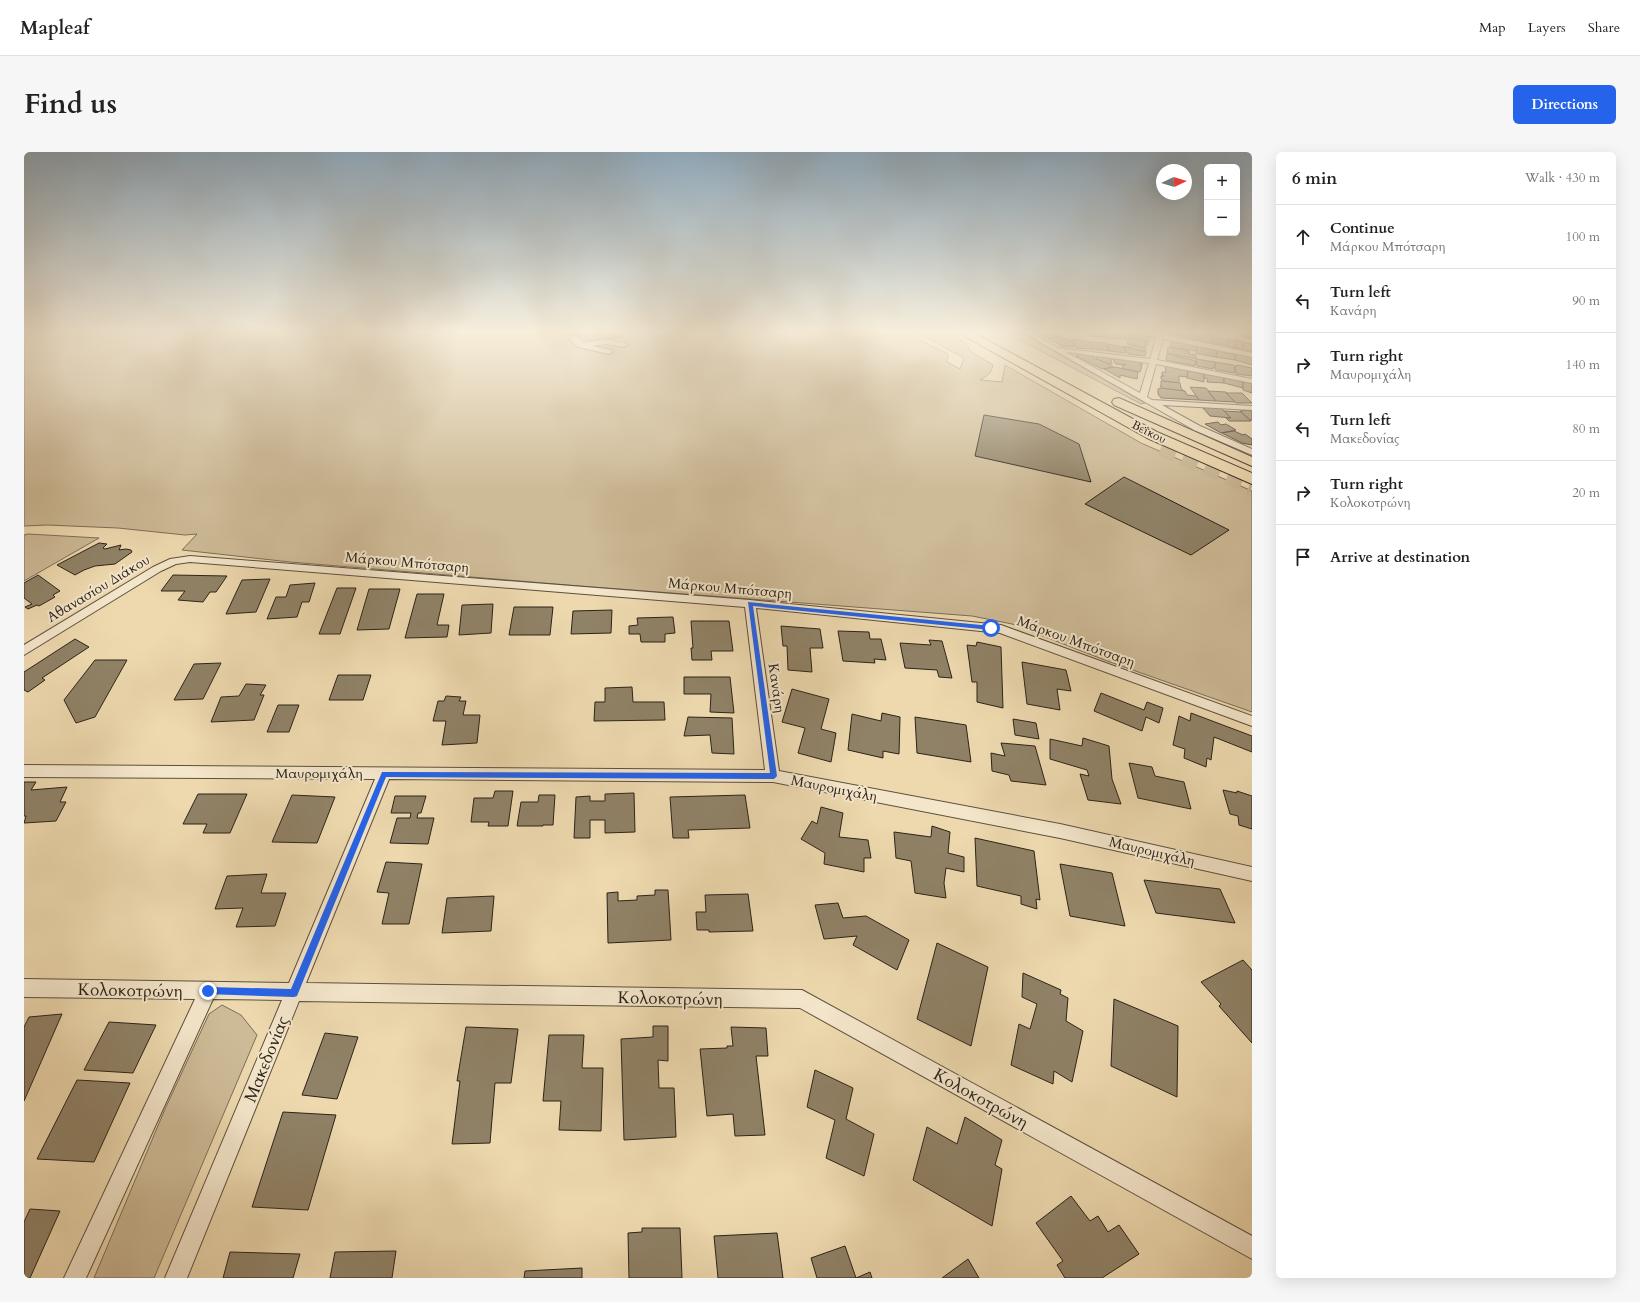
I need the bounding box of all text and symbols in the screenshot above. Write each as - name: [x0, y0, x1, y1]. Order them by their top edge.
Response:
- text: Mapleaf: [20, 15, 90, 41]
- text: Map: [1479, 18, 1506, 37]
- text: Layers: [1528, 18, 1566, 37]
- text: Share: [1588, 18, 1620, 37]
- text: Find us: [24, 85, 117, 123]
- button: Directions: [1513, 85, 1616, 124]
- north arrow: [1156, 164, 1192, 200]
- map controls: [1204, 164, 1240, 236]
- button: +: [1204, 164, 1240, 200]
- text: 6 min: [1292, 167, 1337, 190]
- text: Walk · 430 m: [1525, 169, 1600, 187]
- button: −: [1204, 200, 1240, 236]
- text: Continue: [1330, 218, 1395, 238]
- icon: ahead: [1292, 226, 1314, 248]
- text: 100 m: [1566, 228, 1600, 246]
- text: Μάρκου Μπότσαρη: [1330, 238, 1445, 256]
- text: Turn left: [1330, 282, 1391, 302]
- icon: left: [1292, 290, 1314, 312]
- text: 90 m: [1572, 292, 1600, 310]
- text: Κανάρη: [1330, 302, 1376, 320]
- text: Turn right: [1330, 346, 1403, 366]
- icon: right: [1292, 354, 1314, 376]
- text: 140 m: [1566, 356, 1600, 374]
- text: Μαυρομιχάλη: [1330, 366, 1411, 384]
- text: Turn left: [1330, 410, 1391, 430]
- street label: Βεΐκου: [1129, 417, 1169, 447]
- icon: left: [1292, 418, 1314, 440]
- text: 80 m: [1572, 420, 1600, 438]
- text: Μακεδονίας: [1330, 430, 1400, 448]
- text: Turn right: [1330, 474, 1403, 494]
- icon: right: [1292, 482, 1314, 504]
- text: 20 m: [1572, 484, 1600, 502]
- text: Κολοκοτρώνη: [1330, 494, 1410, 512]
- icon: arrive: [1292, 546, 1314, 568]
- text: Arrive at destination: [1330, 547, 1470, 567]
- street label: Μάρκου Μπότσαρη: [344, 548, 470, 577]
- street label: Αθανασίου Διάκου: [43, 550, 153, 627]
- street label: Μάρκου Μπότσαρη: [667, 574, 793, 603]
- street label: Μάρκου Μπότσαρη: [1014, 611, 1137, 672]
- route start: [982, 619, 1000, 637]
- street label: Κανάρη: [764, 662, 789, 714]
- street label: Μαυρομιχάλη: [275, 764, 363, 783]
- street label: Μαυρομιχάλη: [789, 771, 879, 806]
- street label: Μαυρομιχάλη: [1107, 832, 1197, 871]
- street label: Κολοκοτρώνη: [77, 978, 183, 1003]
- route end: [199, 982, 217, 1000]
- street label: Κολοκοτρώνη: [617, 986, 723, 1011]
- street label: Μακεδονίας: [239, 1013, 294, 1106]
- street label: Κολοκοτρώνη: [929, 1063, 1032, 1134]

